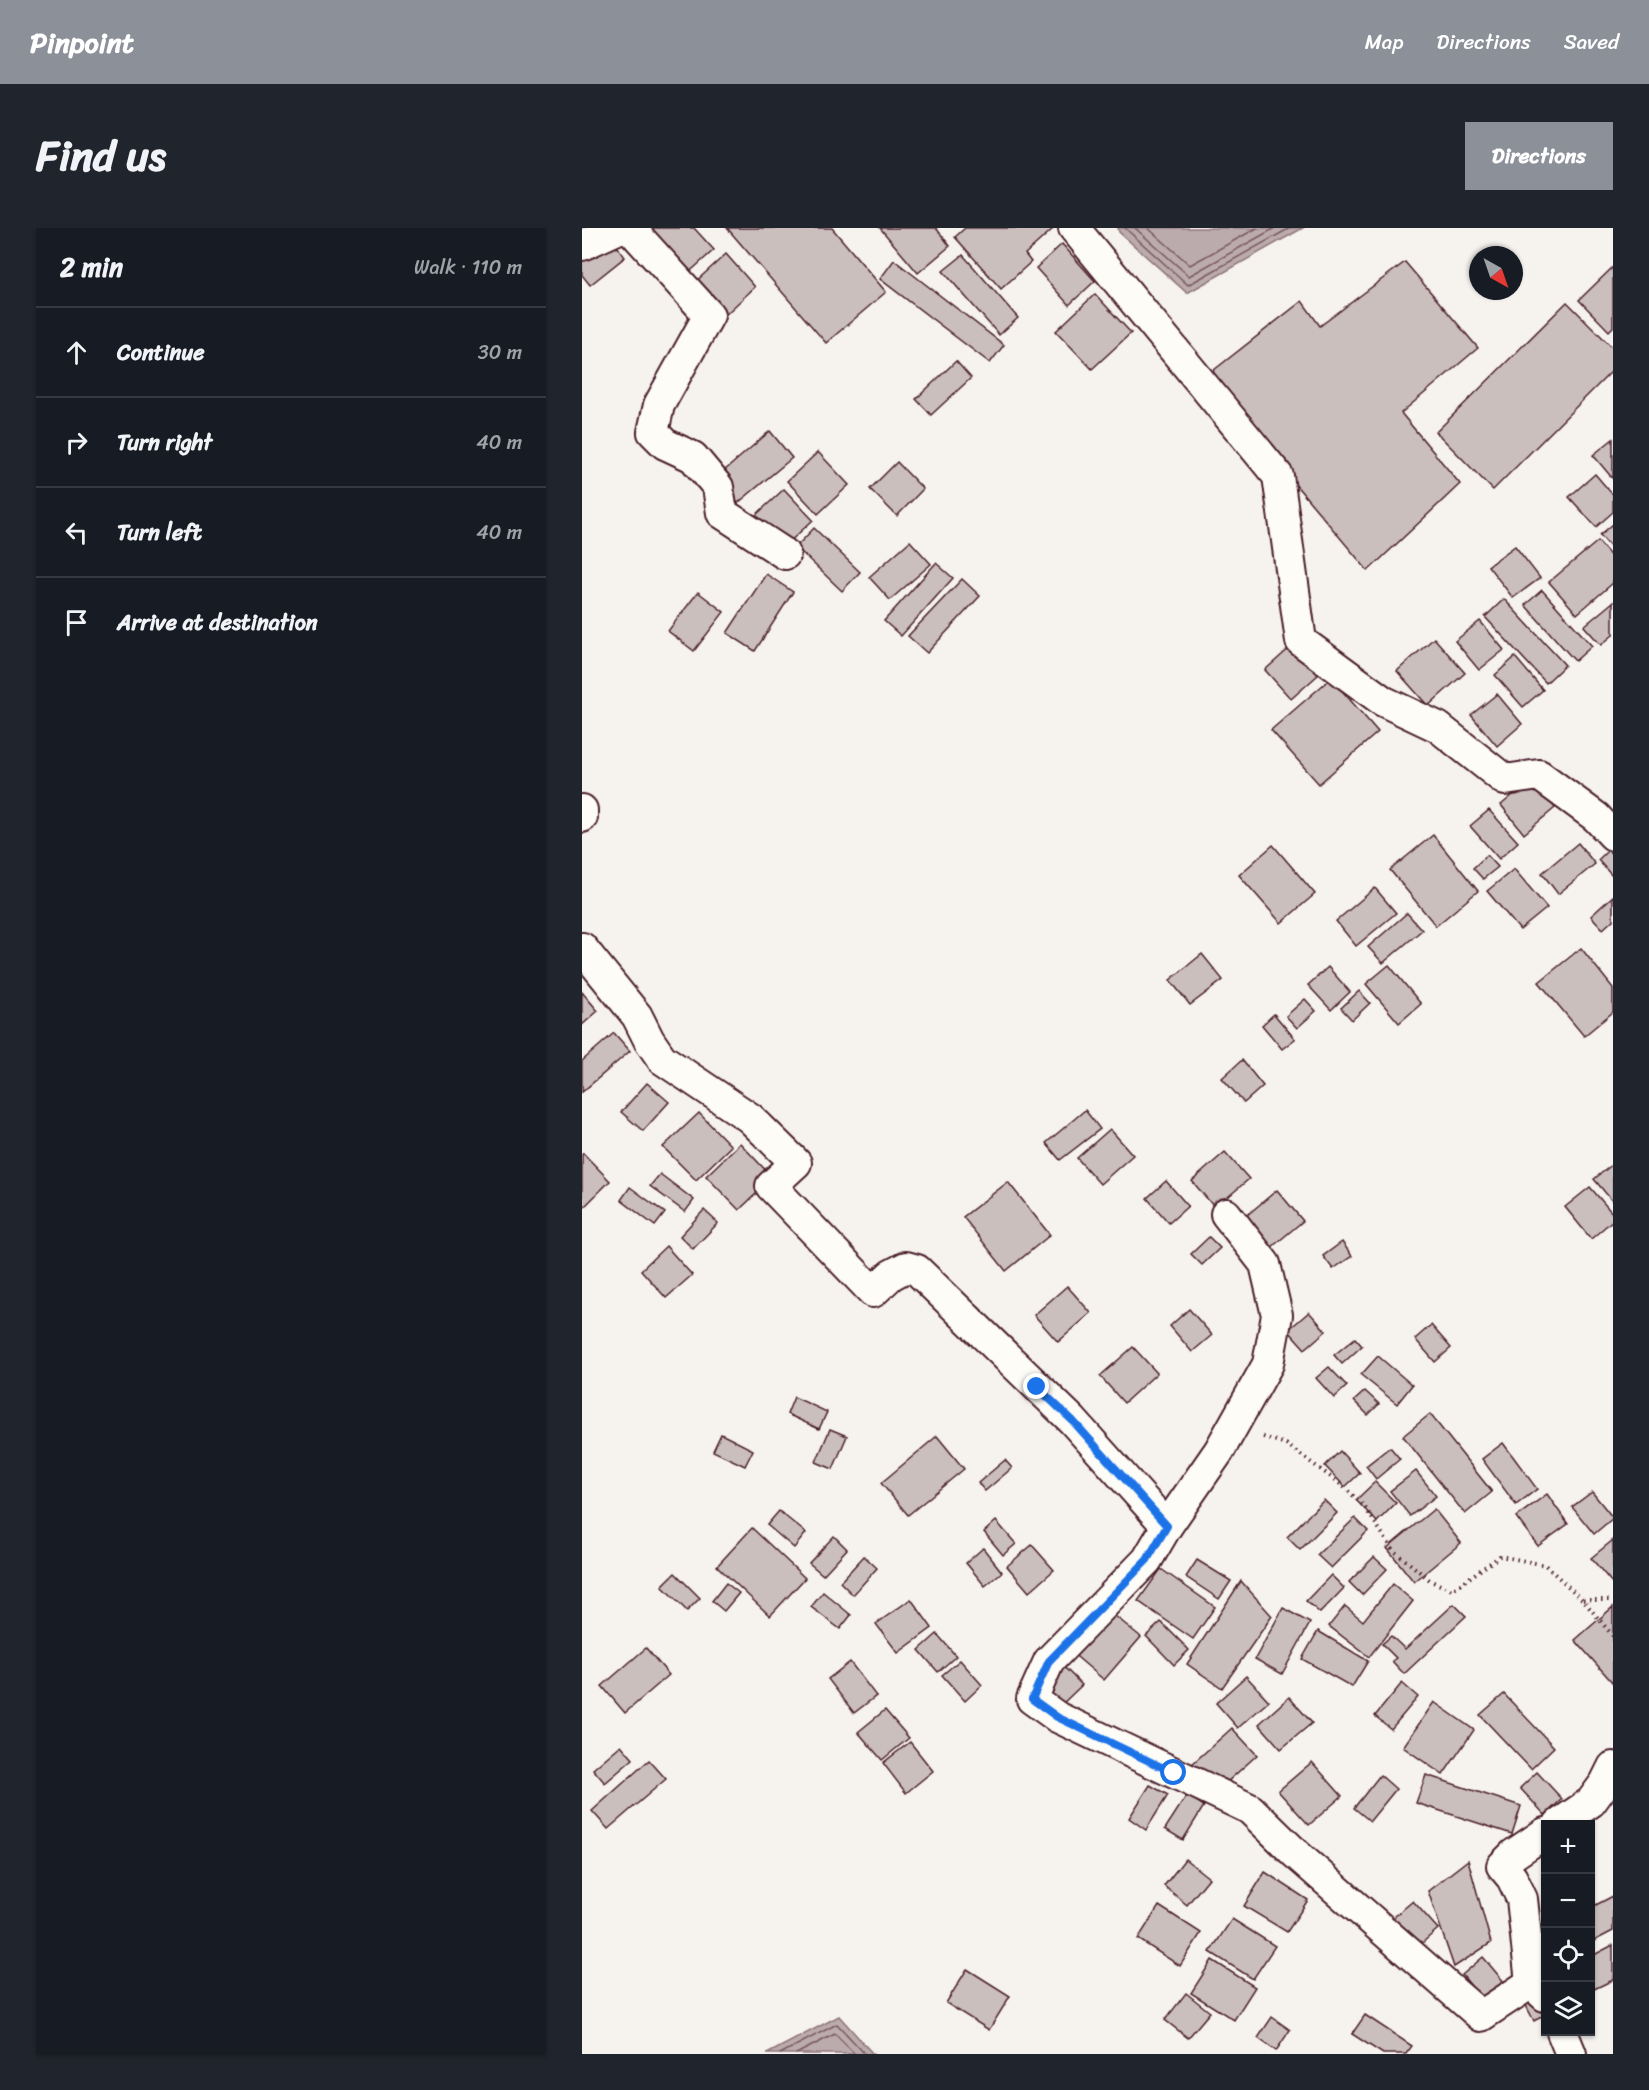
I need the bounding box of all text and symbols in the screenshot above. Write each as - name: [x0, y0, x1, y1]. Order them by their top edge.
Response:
- text: Pinpoint: [30, 18, 134, 67]
- text: Map: [1365, 23, 1403, 61]
- text: Directions: [1436, 23, 1531, 61]
- text: Saved: [1564, 23, 1619, 61]
- text: Find us: [36, 119, 166, 193]
- button: Directions: [1465, 122, 1613, 190]
- text: 2 min: [60, 244, 123, 290]
- north arrow: [1469, 246, 1523, 300]
- text: Walk · 110 m: [414, 250, 522, 285]
- text: Continue: [117, 333, 205, 372]
- text: 30 m: [478, 335, 522, 370]
- icon: ahead: [60, 336, 93, 369]
- text: Turn right: [117, 423, 212, 462]
- text: 40 m: [476, 425, 522, 460]
- icon: right: [60, 426, 93, 459]
- text: Turn left: [117, 513, 202, 552]
- text: 40 m: [476, 515, 522, 550]
- icon: left: [60, 516, 93, 549]
- text: Arrive at destination: [117, 603, 318, 642]
- icon: arrive: [60, 606, 93, 639]
- route end: [1023, 1373, 1049, 1399]
- route start: [1160, 1759, 1186, 1785]
- map controls: [1541, 1820, 1595, 2036]
- button: +: [1541, 1820, 1595, 1874]
- button: −: [1541, 1874, 1595, 1928]
- button: locate: [1541, 1928, 1595, 1982]
- button: layers: [1541, 1982, 1595, 2036]

